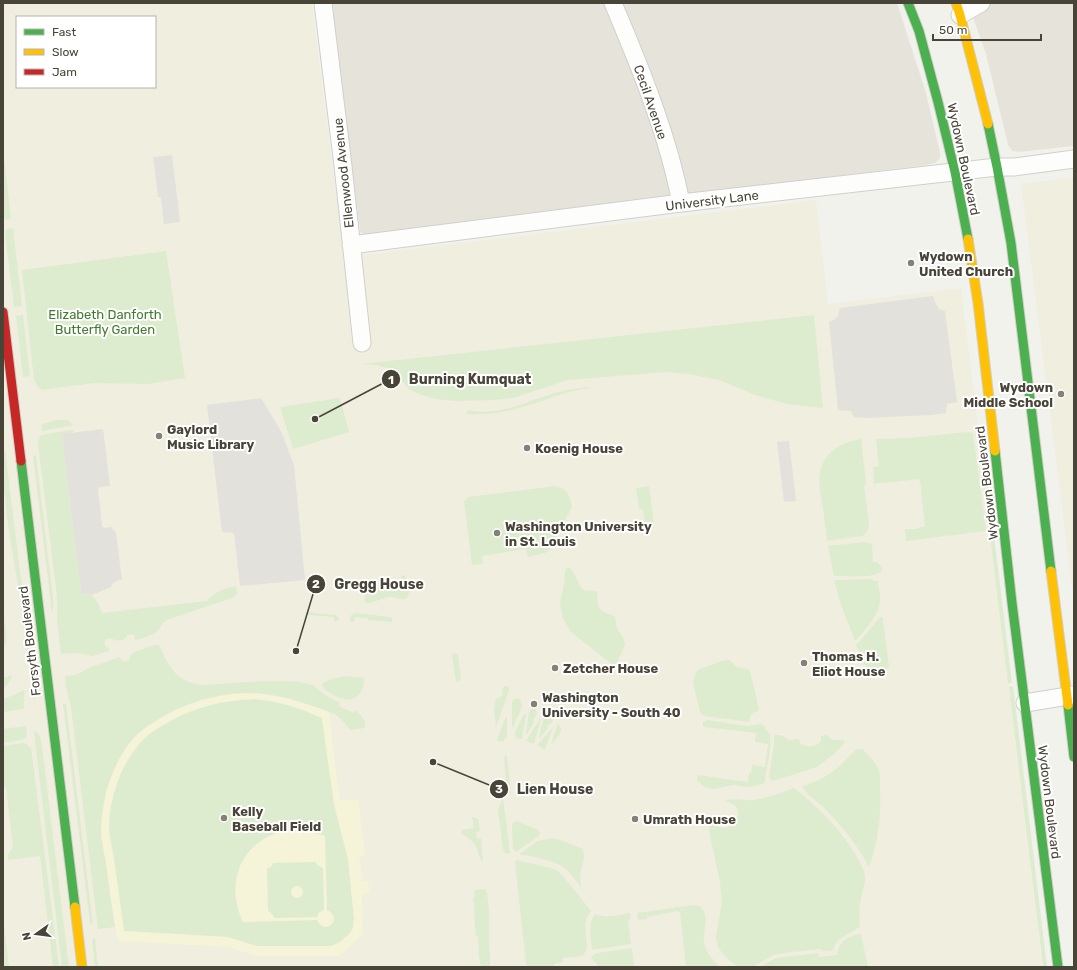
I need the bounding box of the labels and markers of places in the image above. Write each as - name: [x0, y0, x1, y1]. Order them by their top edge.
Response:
- place label: Wydown United Church: [919, 249, 1013, 279]
- marker: Wydown United Church: [906, 258, 916, 268]
- callout: Burning Kumquat: [381, 366, 539, 392]
- place label: Wydown Middle School: [964, 380, 1053, 410]
- marker: Wydown Middle School: [1056, 389, 1066, 399]
- place label: Gaylord Music Library: [167, 422, 254, 452]
- marker: Gaylord Music Library: [154, 431, 164, 441]
- place label: Koenig House: [535, 441, 623, 456]
- marker: Koenig House: [522, 443, 532, 453]
- place label: Washington University in St. Louis: [505, 519, 652, 549]
- marker: Washington University in St. Louis: [492, 528, 502, 538]
- callout: Gregg House: [306, 571, 431, 597]
- place label: Thomas H. Eliot House: [812, 649, 886, 679]
- marker: Thomas H. Eliot House: [799, 658, 809, 668]
- place label: Zetcher House: [563, 661, 659, 676]
- marker: Zetcher House: [550, 663, 560, 673]
- place label: Washington University - South 40: [542, 690, 681, 720]
- marker: Washington University - South 40: [529, 699, 539, 709]
- callout: Lien House: [489, 776, 601, 802]
- place label: Kelly Baseball Field: [232, 804, 321, 834]
- place label: Umrath House: [643, 812, 736, 827]
- marker: Kelly Baseball Field: [219, 813, 229, 823]
- marker: Umrath House: [630, 814, 640, 824]

